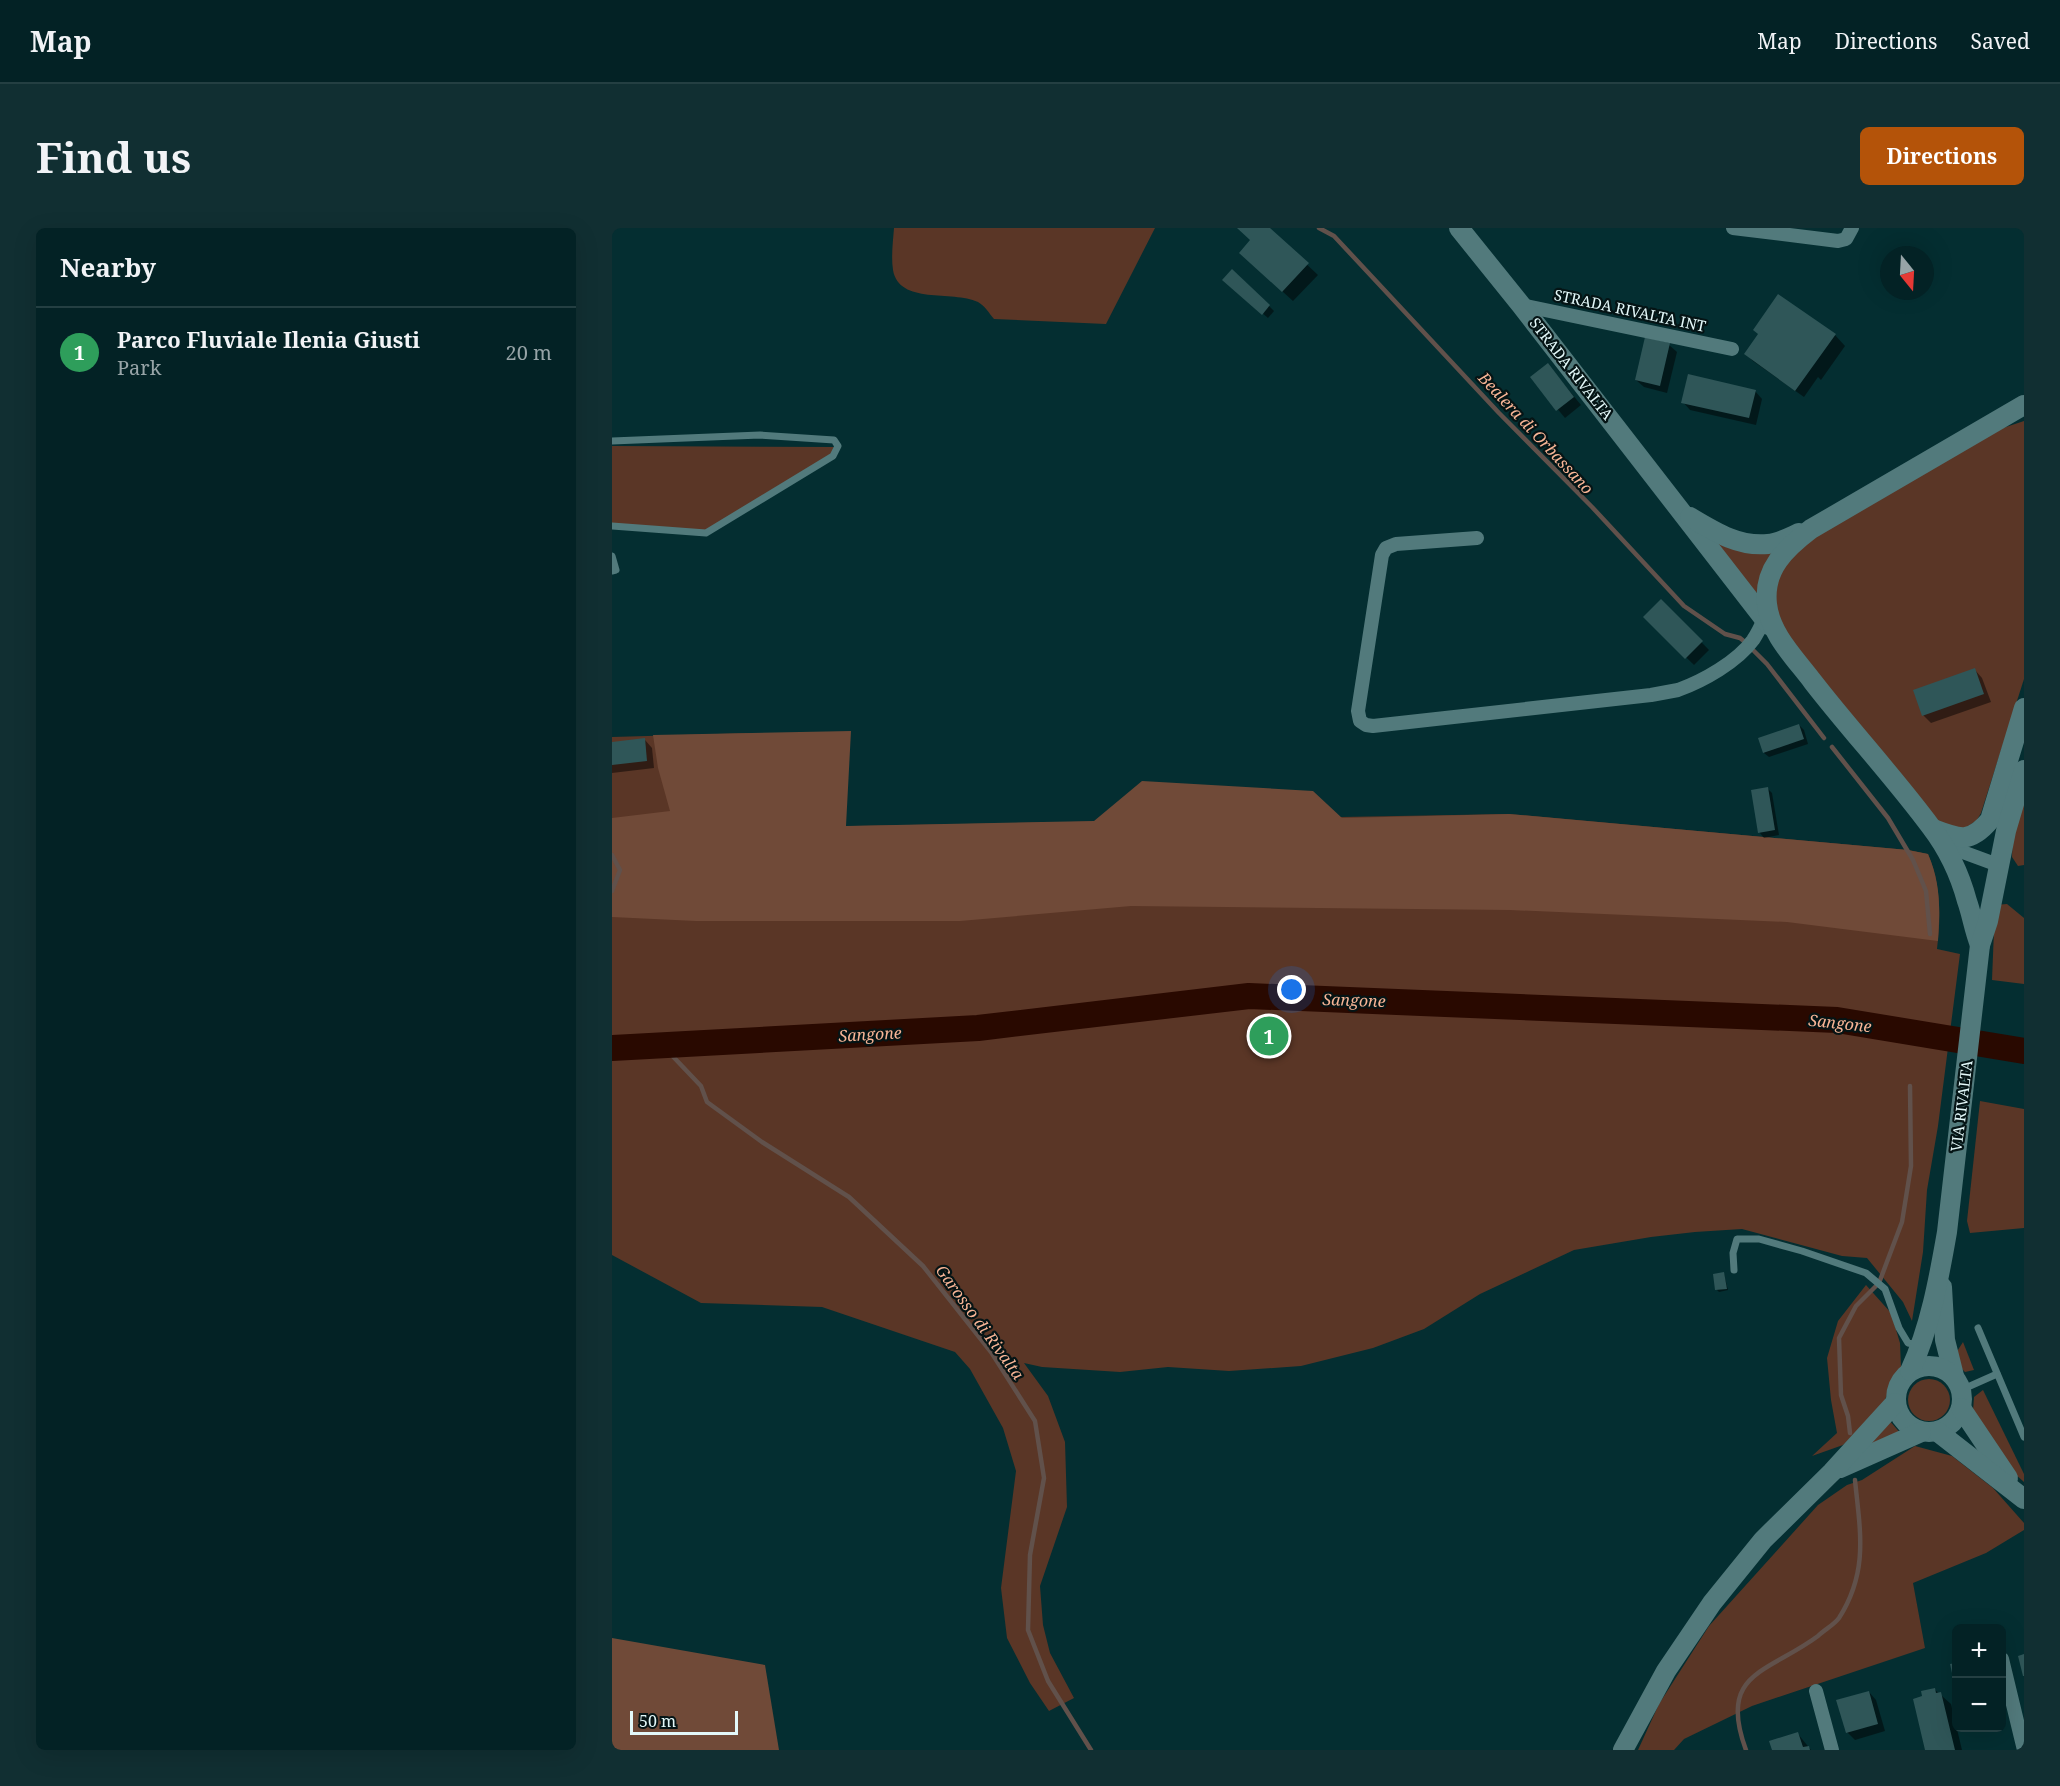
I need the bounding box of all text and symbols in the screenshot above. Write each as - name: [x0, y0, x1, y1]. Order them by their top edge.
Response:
- text: Map: [30, 22, 92, 60]
- text: Map: [1757, 27, 1802, 55]
- text: Directions: [1835, 27, 1937, 55]
- text: Saved: [1970, 27, 2030, 55]
- button: Directions: [1860, 127, 2024, 185]
- text: Find us: [36, 128, 191, 185]
- north arrow: [1880, 246, 1934, 300]
- text: Nearby: [60, 249, 156, 285]
- street label: STRADA RIVALTA INT: [1553, 284, 1708, 336]
- street label: STRADA RIVALTA: [1526, 313, 1618, 424]
- text: Parco Fluviale Ilenia Giusti: [117, 324, 420, 354]
- text: 1: [74, 339, 85, 366]
- text: 20 m: [506, 339, 552, 366]
- text: Park: [117, 354, 161, 381]
- water label: Bealera di Orbassano: [1473, 366, 1599, 499]
- your location: [1277, 975, 1306, 1004]
- water label: Sangone: [1322, 988, 1386, 1012]
- water label: Sangone: [1807, 1009, 1873, 1037]
- pin: 1: [1250, 1014, 1288, 1058]
- water label: Sangone: [838, 1021, 902, 1047]
- street label: VIA RIVALTA: [1945, 1059, 1977, 1153]
- water label: Garosso di Rivalta: [931, 1260, 1030, 1384]
- map controls: [1952, 1624, 2006, 1732]
- button: +: [1952, 1624, 2006, 1678]
- button: −: [1952, 1678, 2006, 1732]
- scale bar: [630, 1708, 738, 1736]
- text: 50 m: [639, 1710, 676, 1732]

